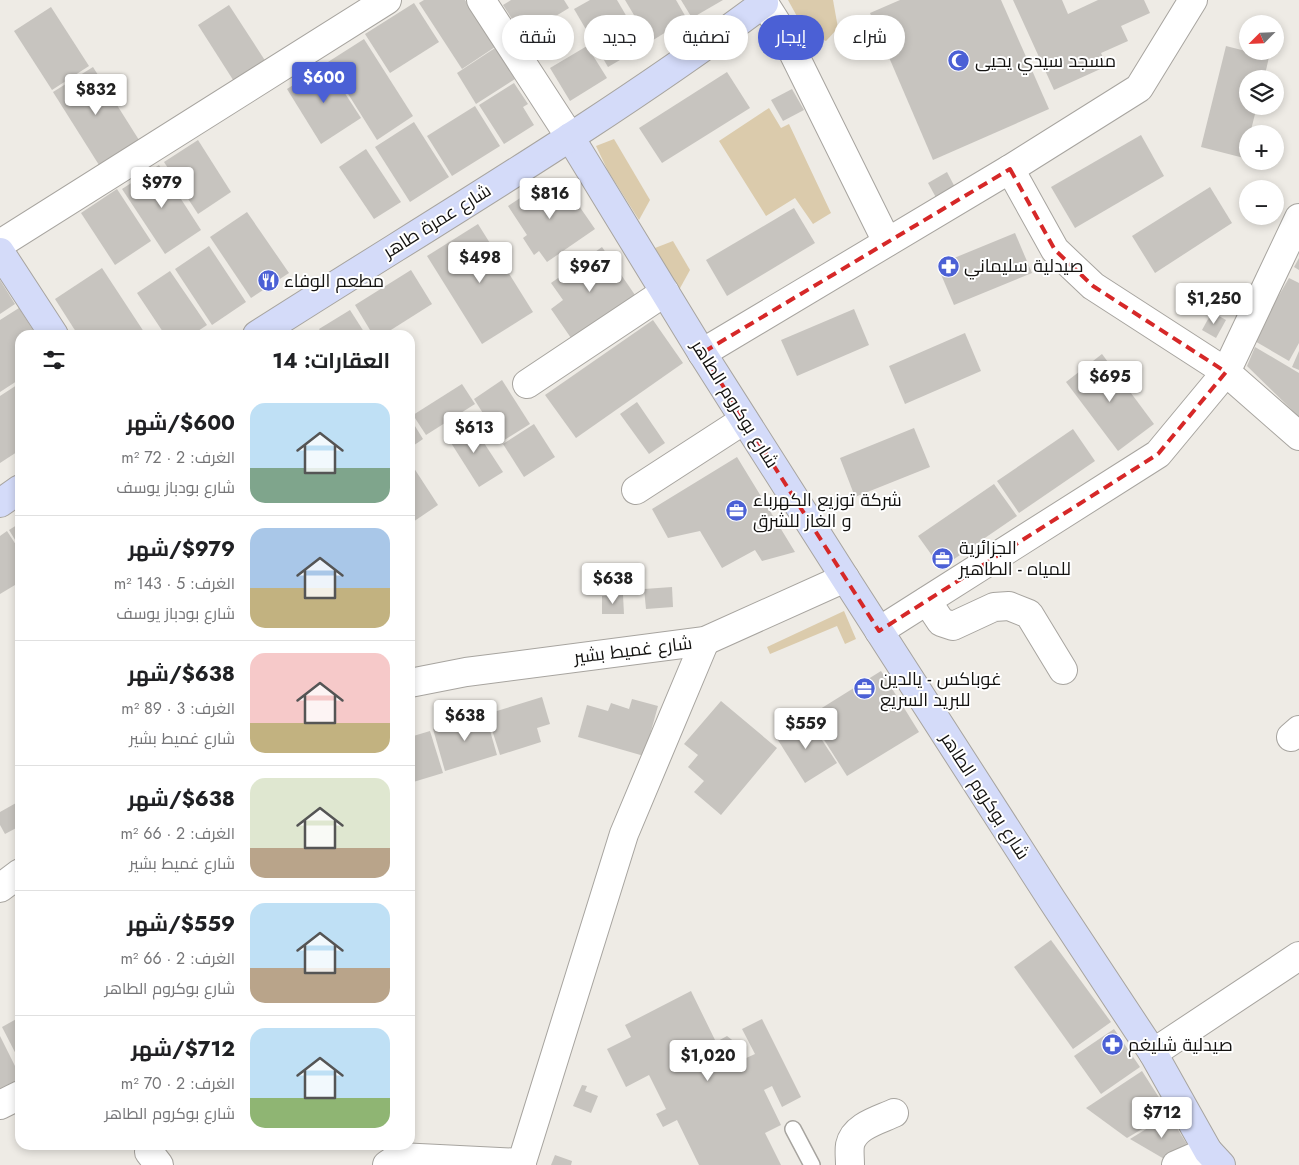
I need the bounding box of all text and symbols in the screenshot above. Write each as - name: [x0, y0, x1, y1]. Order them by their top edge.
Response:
- chip: شقة: [502, 15, 574, 60]
- chip: جديد: [584, 15, 654, 60]
- chip: تصفية: [664, 15, 748, 60]
- chip: إيجار: [758, 15, 824, 60]
- chip: شراء: [834, 15, 905, 60]
- north arrow: [1239, 15, 1284, 60]
- map controls: [1239, 15, 1284, 225]
- place label: مسجد سيدي يحيى: [975, 48, 1116, 75]
- mosque icon: مسجد سيدي يحيى: [947, 49, 971, 73]
- pin: $600: [294, 62, 354, 104]
- text: $600: [303, 66, 345, 89]
- button: layers: [1239, 70, 1284, 115]
- pin: $832: [66, 74, 126, 116]
- text: $832: [76, 78, 116, 101]
- button: +: [1239, 125, 1284, 170]
- pin: $979: [132, 166, 192, 209]
- text: $979: [142, 171, 182, 194]
- street label: شارع عمرة طاهر: [377, 177, 496, 265]
- pin: $816: [520, 178, 580, 220]
- button: −: [1239, 180, 1284, 225]
- text: $816: [531, 182, 569, 205]
- pin: $498: [450, 242, 510, 284]
- text: $498: [459, 246, 501, 269]
- pin: $967: [560, 250, 620, 293]
- place label: صيدلية سليماني: [964, 253, 1084, 280]
- pharmacy icon: صيدلية سليماني: [936, 254, 960, 278]
- text: $967: [569, 255, 611, 278]
- place label: مطعم الوفاء: [284, 268, 384, 294]
- restaurant icon: مطعم الوفاء: [256, 269, 280, 293]
- pin: $1,250: [1173, 282, 1255, 325]
- text: $1,250: [1187, 287, 1241, 310]
- street label: شارع بوكروم الطاهر: [685, 334, 785, 473]
- icon: filters: [40, 346, 68, 374]
- text: العقارات: 14: [272, 346, 390, 376]
- pin: $695: [1080, 360, 1140, 403]
- text: $695: [1089, 365, 1131, 388]
- text: $600/شهر: [126, 408, 235, 438]
- pin: $613: [444, 412, 504, 454]
- text: $613: [455, 416, 493, 439]
- icon: home: [290, 423, 350, 483]
- text: الغرف: 2 · 72 m²: [121, 446, 235, 469]
- text: شارع بودباز يوسف: [116, 476, 235, 499]
- place label: شركة توزيع الكهرباء و الغاز للشرق: [753, 487, 902, 534]
- office icon: شركة توزيع الكهرباء و الغاز للشرق: [725, 498, 749, 522]
- text: $979/شهر: [128, 534, 235, 564]
- place label: الجزائرية للمياه - الطاهير: [958, 535, 1071, 582]
- office icon: الجزائرية للمياه - الطاهير: [931, 546, 955, 570]
- icon: home: [290, 548, 350, 608]
- pin: $638: [583, 562, 643, 605]
- text: $638: [593, 567, 633, 590]
- text: الغرف: 5 · 143 m²: [114, 572, 235, 595]
- text: شارع بودباز يوسف: [116, 602, 235, 625]
- street label: شارع غميط بشير: [571, 630, 694, 670]
- text: $638/شهر: [128, 659, 235, 689]
- place label: غوباكس - يالدين للبريد السريع: [880, 666, 1002, 713]
- icon: home: [290, 673, 350, 733]
- office icon: غوباكس - يالدين للبريد السريع: [852, 677, 876, 701]
- text: الغرف: 3 · 89 m²: [121, 697, 235, 720]
- pin: $638: [435, 700, 495, 742]
- text: $638: [445, 704, 485, 727]
- pin: $559: [776, 708, 836, 750]
- text: $559: [785, 712, 827, 735]
- street label: شارع بوكروم الطاهر: [934, 726, 1036, 865]
- text: شارع غميط بشير: [129, 727, 235, 750]
- text: $638/شهر: [128, 784, 235, 814]
- icon: home: [290, 798, 350, 858]
- text: الغرف: 2 · 66 m²: [120, 822, 235, 845]
- text: شارع غميط بشير: [129, 852, 235, 875]
- text: $559/شهر: [127, 909, 235, 939]
- icon: home: [290, 923, 350, 983]
- text: الغرف: 2 · 66 m²: [120, 947, 235, 970]
- text: شارع بوكروم الطاهر: [104, 977, 235, 1000]
- place label: صيدلية شليغم: [1128, 1032, 1233, 1058]
- pharmacy icon: صيدلية شليغم: [1100, 1033, 1124, 1057]
- text: $712/شهر: [131, 1034, 235, 1064]
- pin: $1,020: [667, 1040, 749, 1082]
- text: $1,020: [681, 1044, 735, 1067]
- icon: home: [290, 1048, 350, 1108]
- text: الغرف: 2 · 70 m²: [121, 1072, 235, 1095]
- pin: $712: [1132, 1096, 1192, 1139]
- text: $712: [1143, 1101, 1181, 1124]
- text: شارع بوكروم الطاهر: [104, 1102, 235, 1125]

